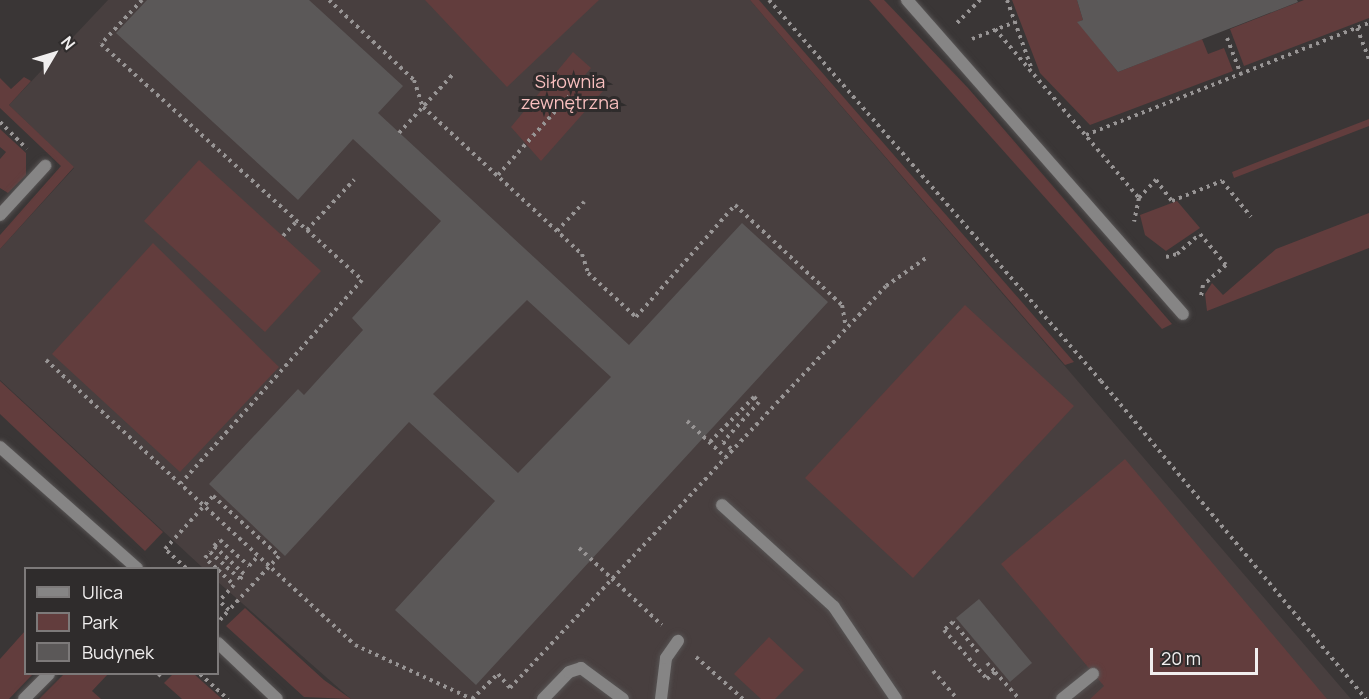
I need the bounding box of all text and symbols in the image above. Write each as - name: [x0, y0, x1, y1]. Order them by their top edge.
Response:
- north arrow: [24, 24, 84, 84]
- text: N: [56, 32, 80, 54]
- park label: Siłownia zewnętrzna: [521, 71, 619, 113]
- legend: [24, 567, 219, 675]
- text: Ulica: [82, 580, 123, 604]
- text: Park: [82, 610, 118, 634]
- scale bar: [1153, 636, 1261, 674]
- text: Budynek: [82, 640, 154, 664]
- text: 20 m: [1161, 646, 1201, 670]

